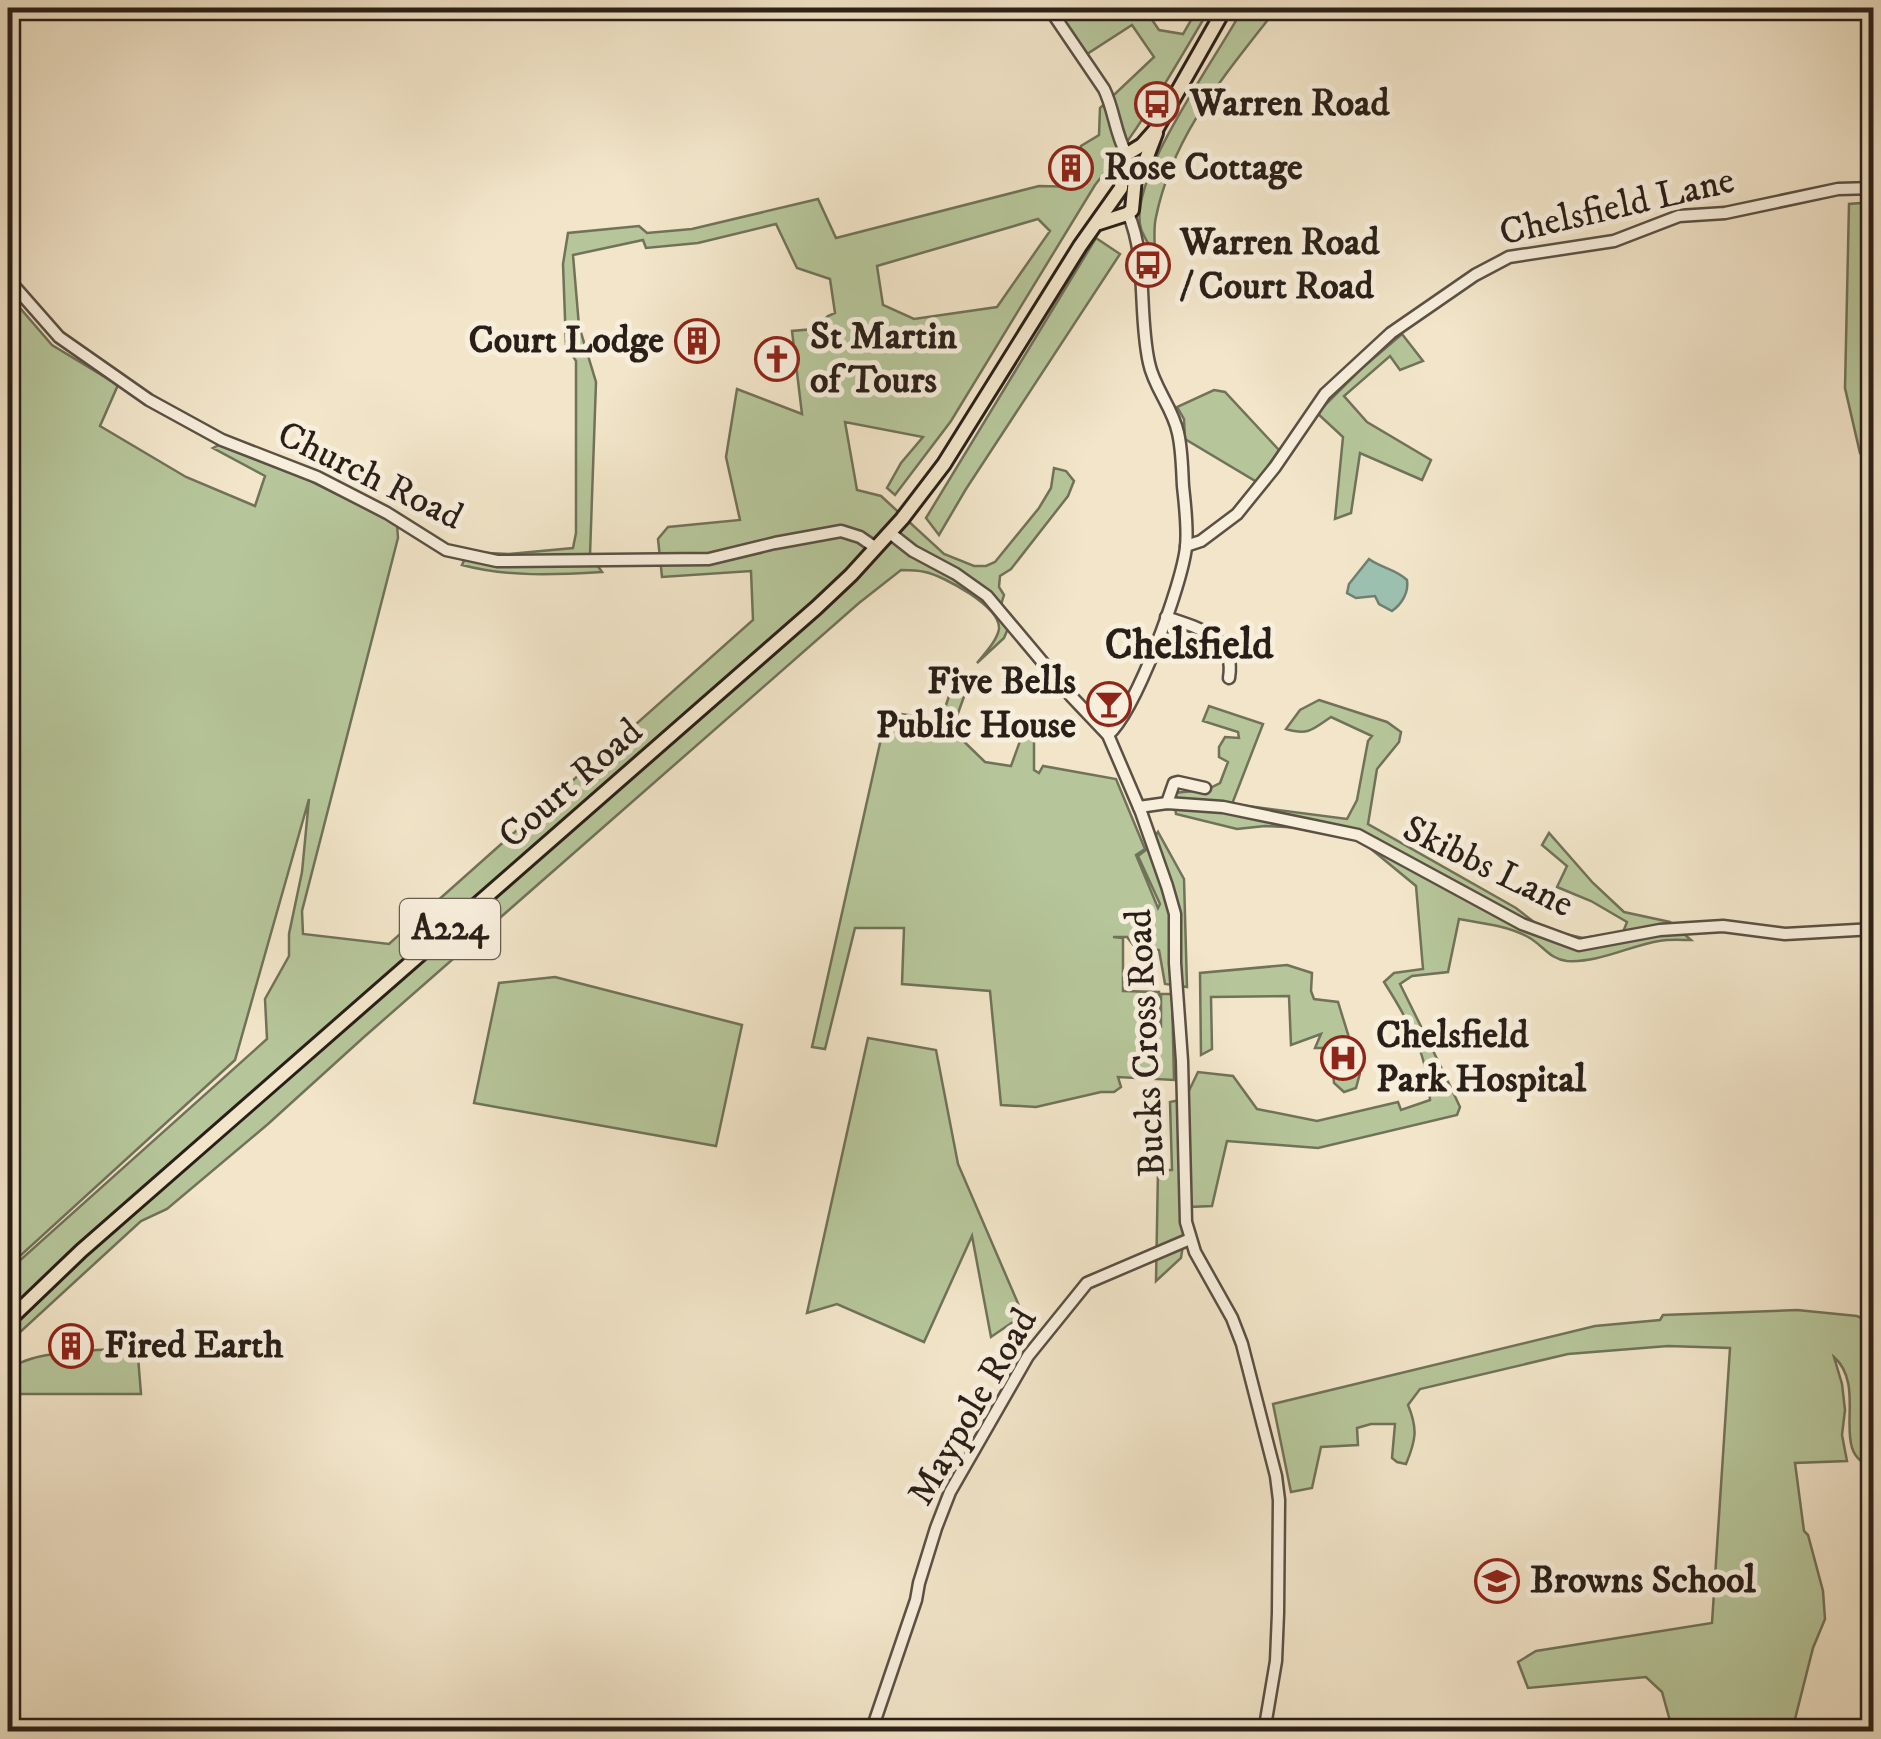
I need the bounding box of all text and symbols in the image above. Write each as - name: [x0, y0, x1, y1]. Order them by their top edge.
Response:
- place label: Warren Road: [1189, 80, 1390, 128]
- bus stop icon: Warren Road: [1134, 81, 1180, 127]
- place label: Rose Cottage: [1104, 144, 1303, 192]
- building icon: Rose Cottage: [1048, 145, 1094, 191]
- street label: Chelsfield Lane: [1495, 157, 1739, 257]
- place label: Warren Road / Court Road: [1179, 219, 1380, 311]
- bus stop icon: Warren Road / Court Road: [1125, 242, 1171, 288]
- place label: St Martin of Tours: [810, 313, 957, 405]
- place label: Court Lodge: [468, 317, 664, 365]
- building icon: Court Lodge: [674, 318, 720, 364]
- church icon: St Martin of Tours: [754, 336, 800, 382]
- street label: Church Road: [269, 410, 471, 542]
- district label: Chelsfield: [1105, 620, 1274, 672]
- place label: Five Bells Public House: [876, 658, 1076, 750]
- bar icon: Five Bells Public House: [1086, 681, 1132, 727]
- street label: Court Road: [489, 708, 653, 860]
- street label: Skibbs Lane: [1395, 805, 1581, 929]
- road number: A224: [400, 899, 500, 959]
- street label: Bucks Cross Road: [1115, 908, 1177, 1178]
- place label: Chelsfield Park Hospital: [1376, 1012, 1587, 1104]
- hospital icon: Chelsfield Park Hospital: [1320, 1035, 1366, 1081]
- street label: Maypole Road: [897, 1300, 1049, 1514]
- place label: Fired Earth: [104, 1322, 283, 1370]
- building icon: Fired Earth: [48, 1323, 94, 1369]
- place label: Browns School: [1530, 1557, 1756, 1605]
- school or university icon: Browns School: [1474, 1558, 1520, 1604]

